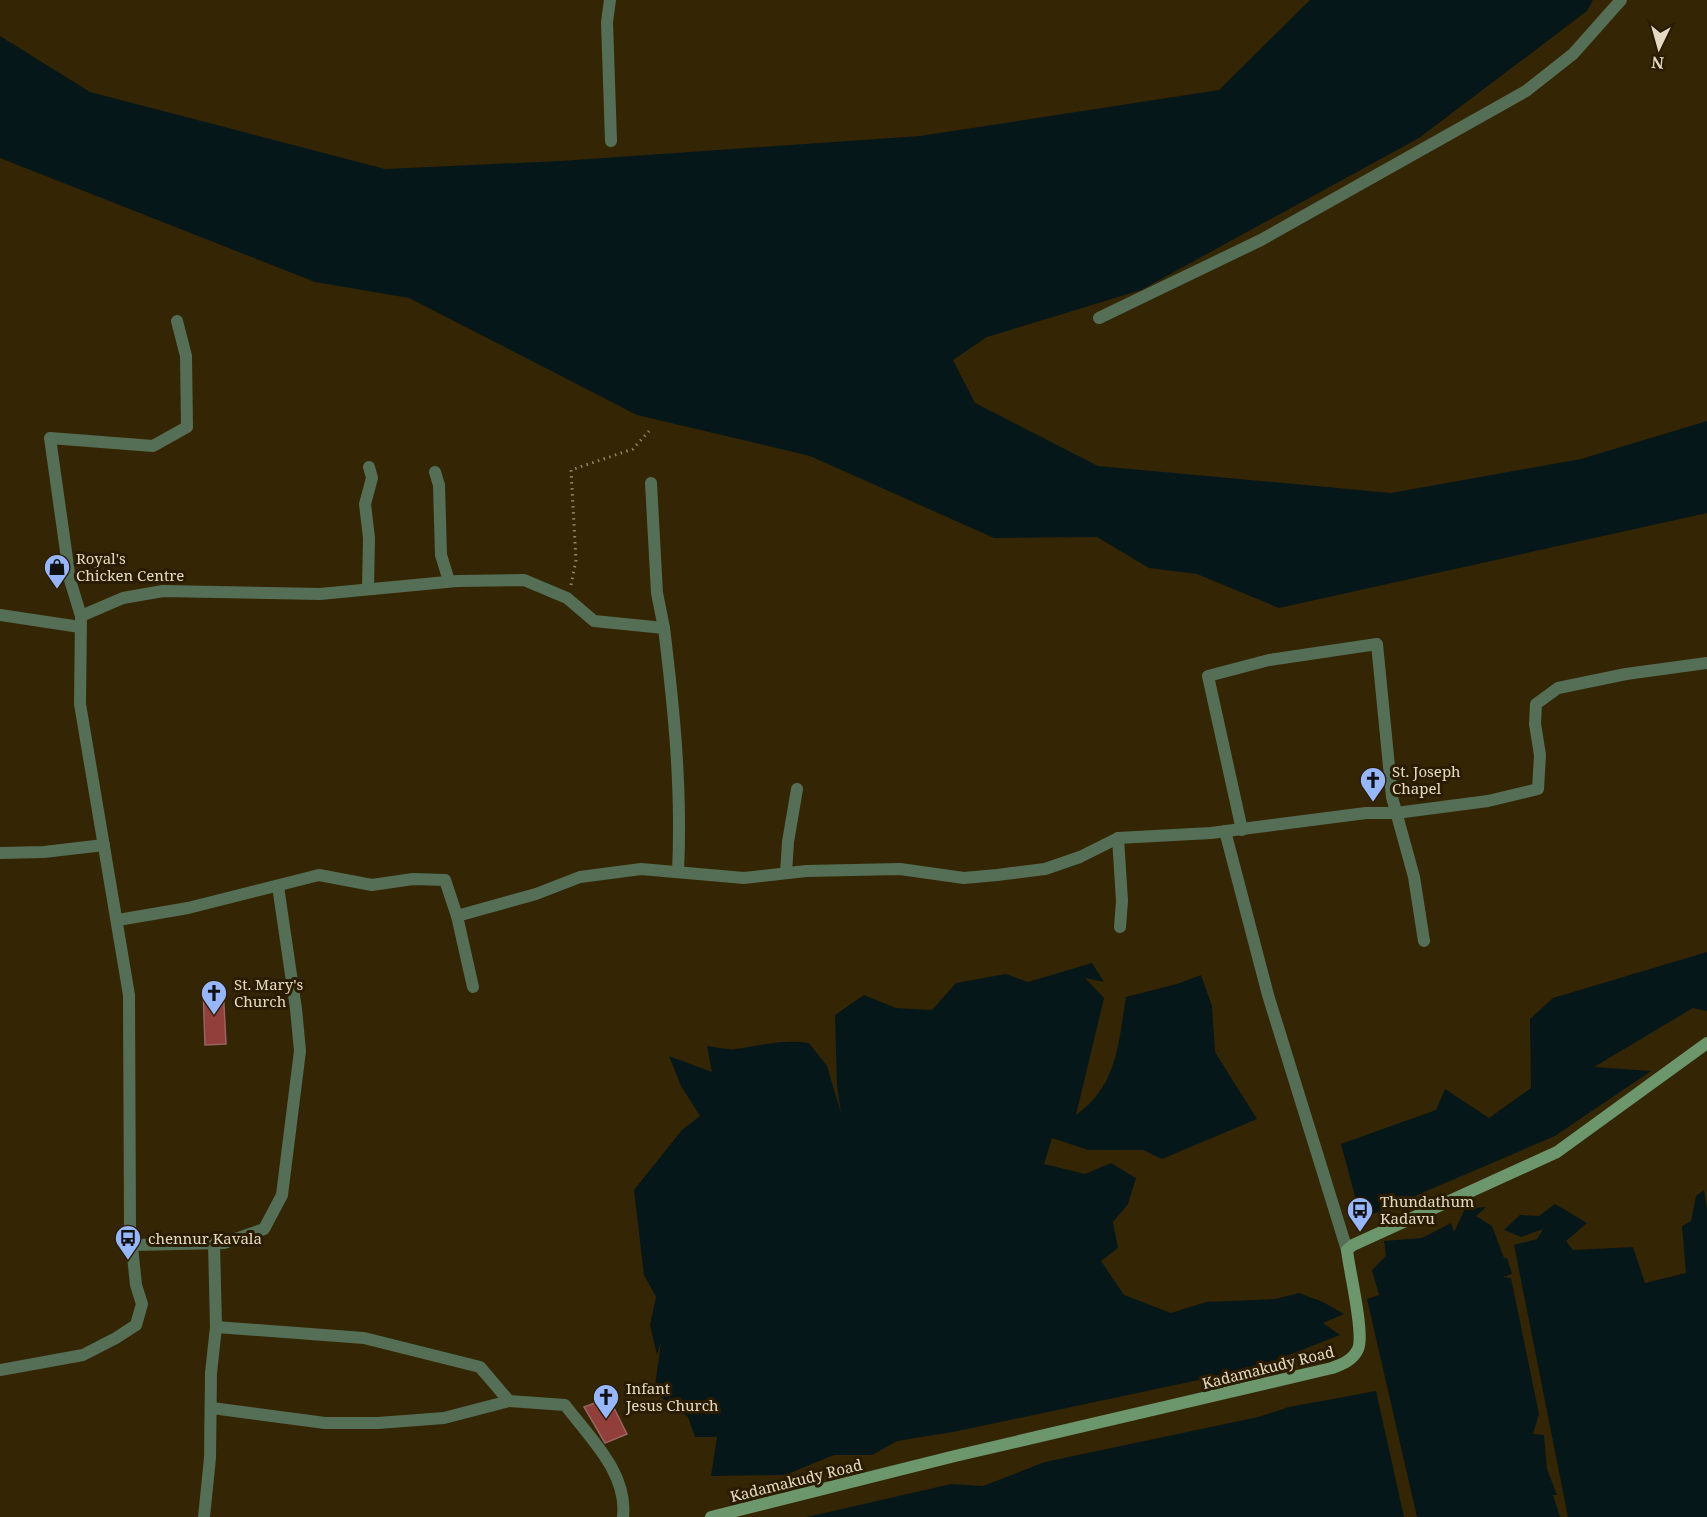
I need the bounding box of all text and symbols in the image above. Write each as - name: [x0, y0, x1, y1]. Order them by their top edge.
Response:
- north arrow: [1629, 18, 1689, 78]
- text: N: [1650, 51, 1665, 74]
- place label: Royal's Chicken Centre: [76, 548, 184, 585]
- shop icon: Royal's Chicken Centre: [42, 552, 72, 590]
- place label: St. Joseph Chapel: [1392, 761, 1461, 798]
- church icon: St. Joseph Chapel: [1358, 765, 1388, 803]
- place label: St. Mary's Church: [234, 974, 303, 1011]
- church icon: St. Mary's Church: [199, 978, 229, 1016]
- place label: Thundathum Kadavu: [1380, 1191, 1474, 1228]
- bus stop icon: Thundathum Kadavu: [1345, 1195, 1375, 1233]
- bus stop icon: chennur Kavala: [113, 1223, 143, 1261]
- place label: chennur Kavala: [148, 1228, 262, 1248]
- street label: Kadamakudy Road: [1200, 1341, 1336, 1393]
- place label: Infant Jesus Church: [625, 1378, 719, 1415]
- church icon: Infant Jesus Church: [591, 1382, 621, 1420]
- street label: Kadamakudy Road: [728, 1454, 864, 1506]

